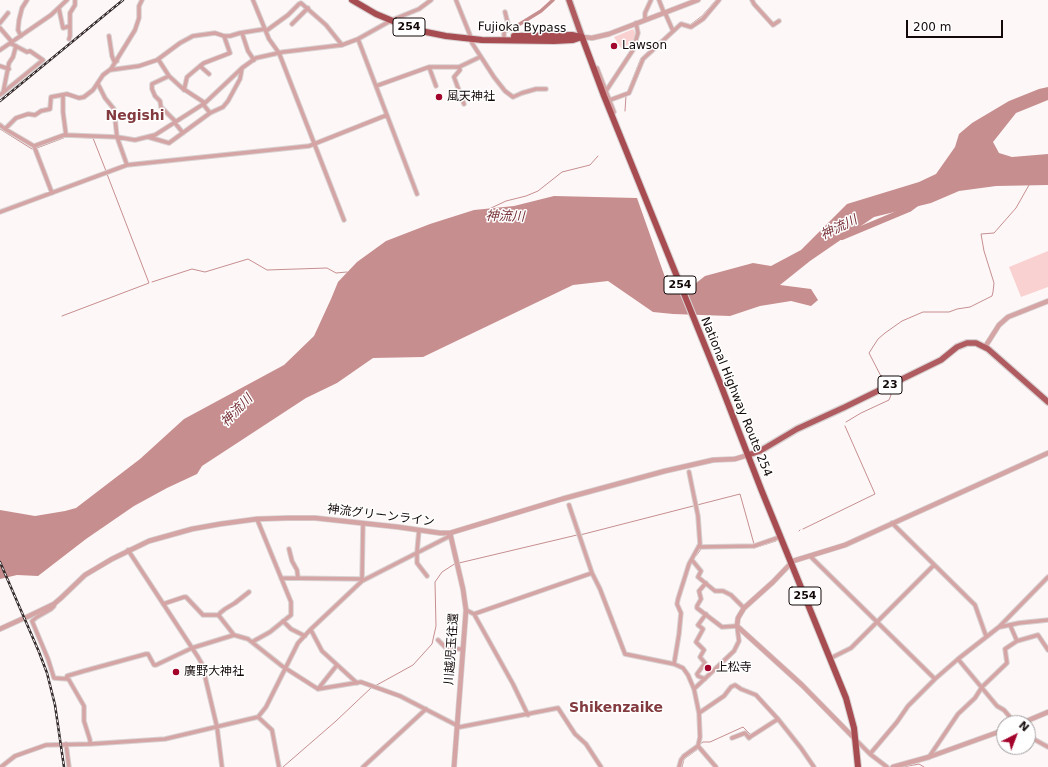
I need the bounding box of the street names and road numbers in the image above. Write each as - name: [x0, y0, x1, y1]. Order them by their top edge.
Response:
- road number: 254: [393, 18, 425, 36]
- street label: Fujioka Bypass: [478, 20, 566, 36]
- road number: 254: [664, 276, 696, 294]
- street label: National Highway Route 254: [697, 315, 775, 479]
- road number: 23: [878, 376, 902, 394]
- street label: 神流グリーンライン: [327, 502, 435, 530]
- road number: 254: [789, 587, 821, 605]
- street label: 川越児玉往還: [442, 613, 462, 685]

